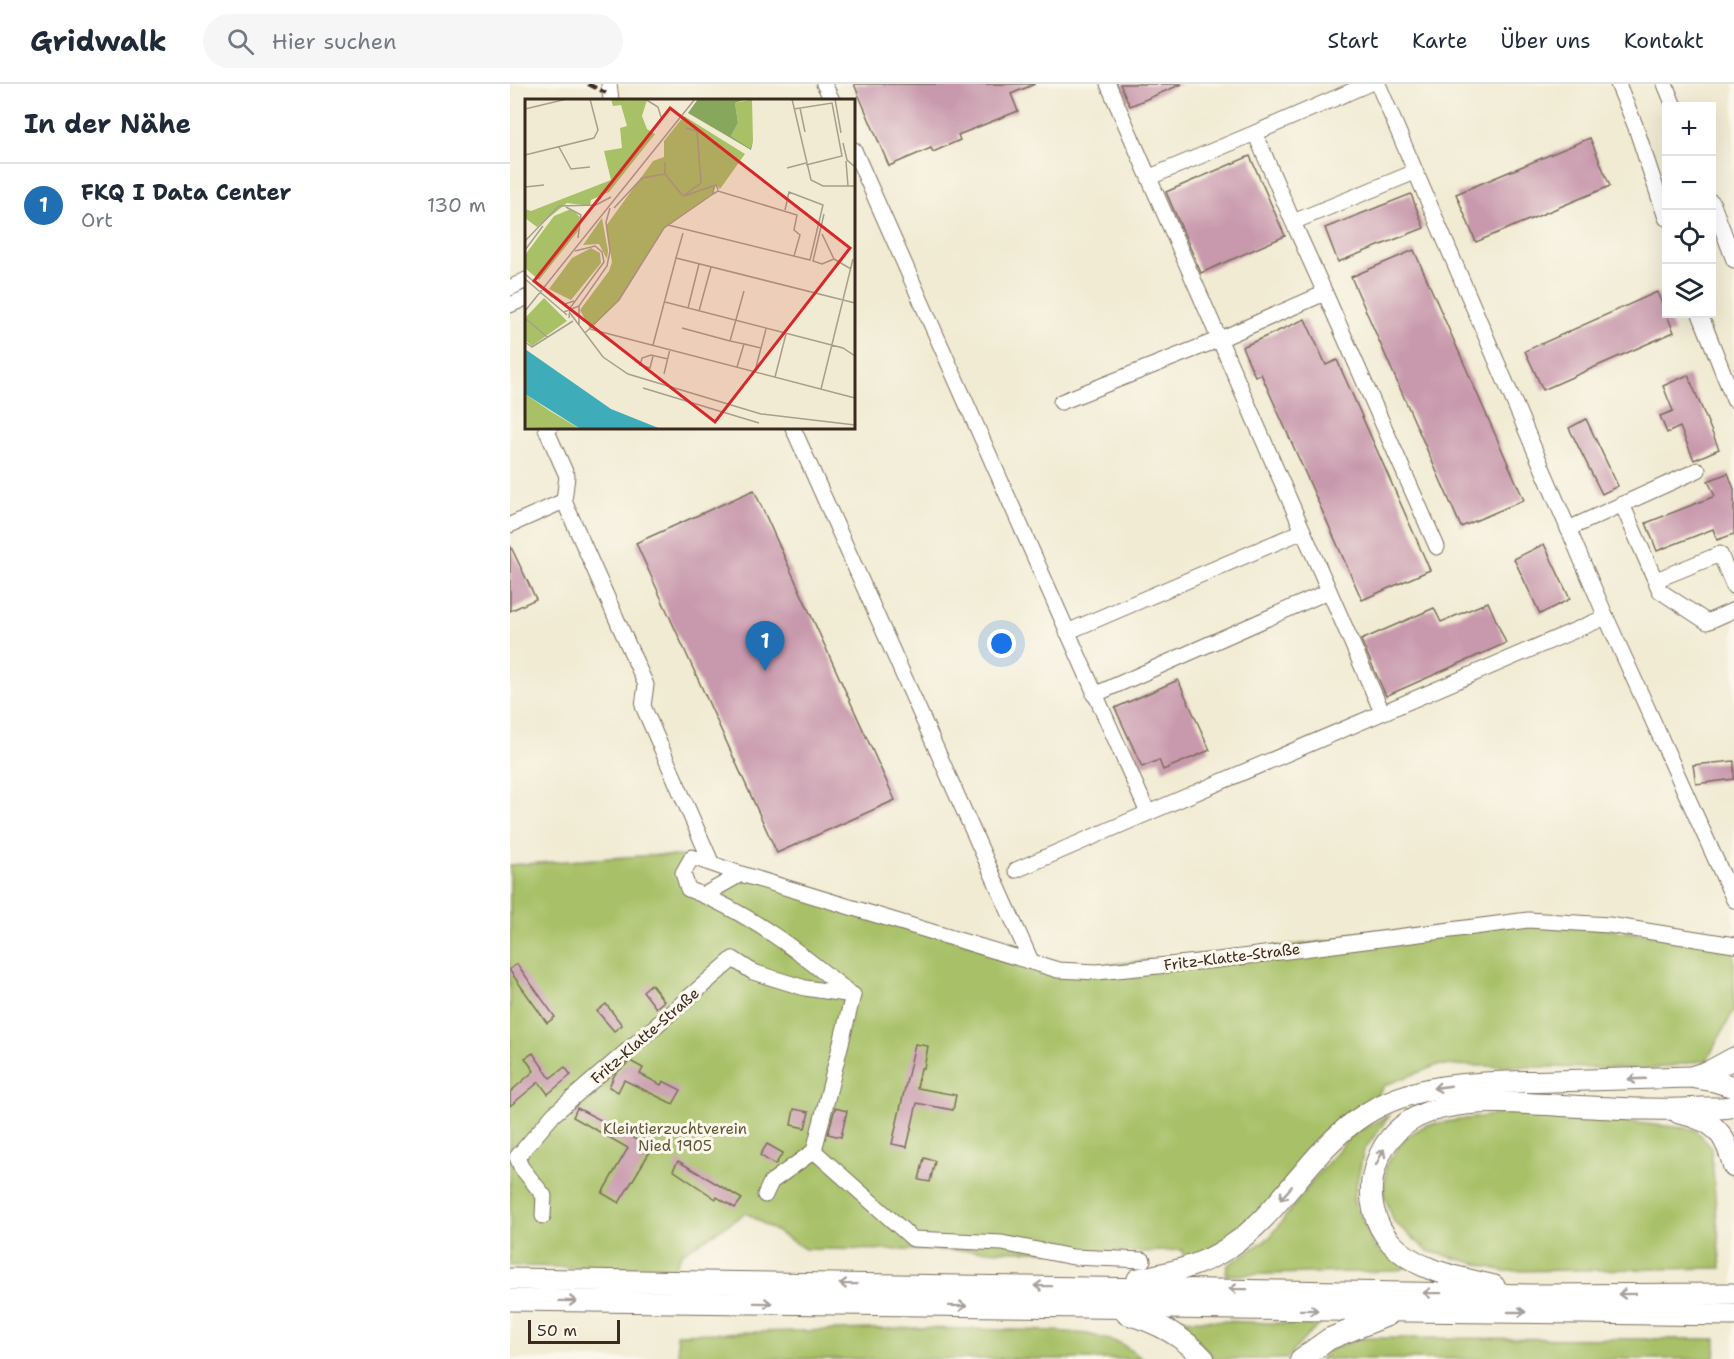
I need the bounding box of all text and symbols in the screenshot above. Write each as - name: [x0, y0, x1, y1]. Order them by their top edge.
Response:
- search box: [203, 14, 623, 68]
- text: Gridwalk: [30, 22, 167, 60]
- icon: search: [224, 25, 257, 58]
- text: Hier suchen: [272, 27, 396, 56]
- text: Start: [1328, 27, 1379, 55]
- text: Karte: [1412, 27, 1468, 55]
- text: Über uns: [1501, 27, 1591, 55]
- text: Kontakt: [1624, 27, 1704, 55]
- inset map: [525, 99, 855, 429]
- map controls: [1662, 102, 1716, 318]
- button: +: [1662, 102, 1716, 156]
- text: In der Nähe: [24, 106, 191, 141]
- button: −: [1662, 156, 1716, 210]
- text: FKQ I Data Center: [81, 178, 291, 207]
- text: 1: [39, 192, 48, 218]
- text: 130 m: [427, 192, 486, 218]
- text: Ort: [81, 207, 113, 233]
- button: locate: [1662, 210, 1716, 264]
- button: layers: [1662, 264, 1716, 318]
- pin: 1: [746, 622, 784, 671]
- your location: [987, 629, 1016, 658]
- street label: Fritz-Klatte-Straße: [1163, 939, 1301, 975]
- street label: Fritz-Klatte-Straße: [587, 983, 703, 1089]
- one-way arrow: [1628, 1073, 1648, 1084]
- one-way arrow: [1433, 1081, 1453, 1092]
- park label: Kleintierzuchtverein Nied 1905: [603, 1119, 747, 1156]
- one-way arrow: [1374, 1148, 1386, 1166]
- one-way arrow: [1279, 1185, 1292, 1201]
- one-way arrow: [838, 1278, 858, 1290]
- one-way arrow: [1033, 1280, 1053, 1292]
- one-way arrow: [1228, 1284, 1248, 1295]
- one-way arrow: [1423, 1287, 1443, 1299]
- one-way arrow: [1617, 1288, 1637, 1299]
- one-way arrow: [558, 1295, 578, 1306]
- one-way arrow: [753, 1297, 773, 1309]
- one-way arrow: [948, 1300, 968, 1311]
- one-way arrow: [1299, 1304, 1319, 1316]
- one-way arrow: [1506, 1306, 1526, 1318]
- scale bar: [528, 1317, 620, 1344]
- text: 50 m: [537, 1320, 577, 1341]

